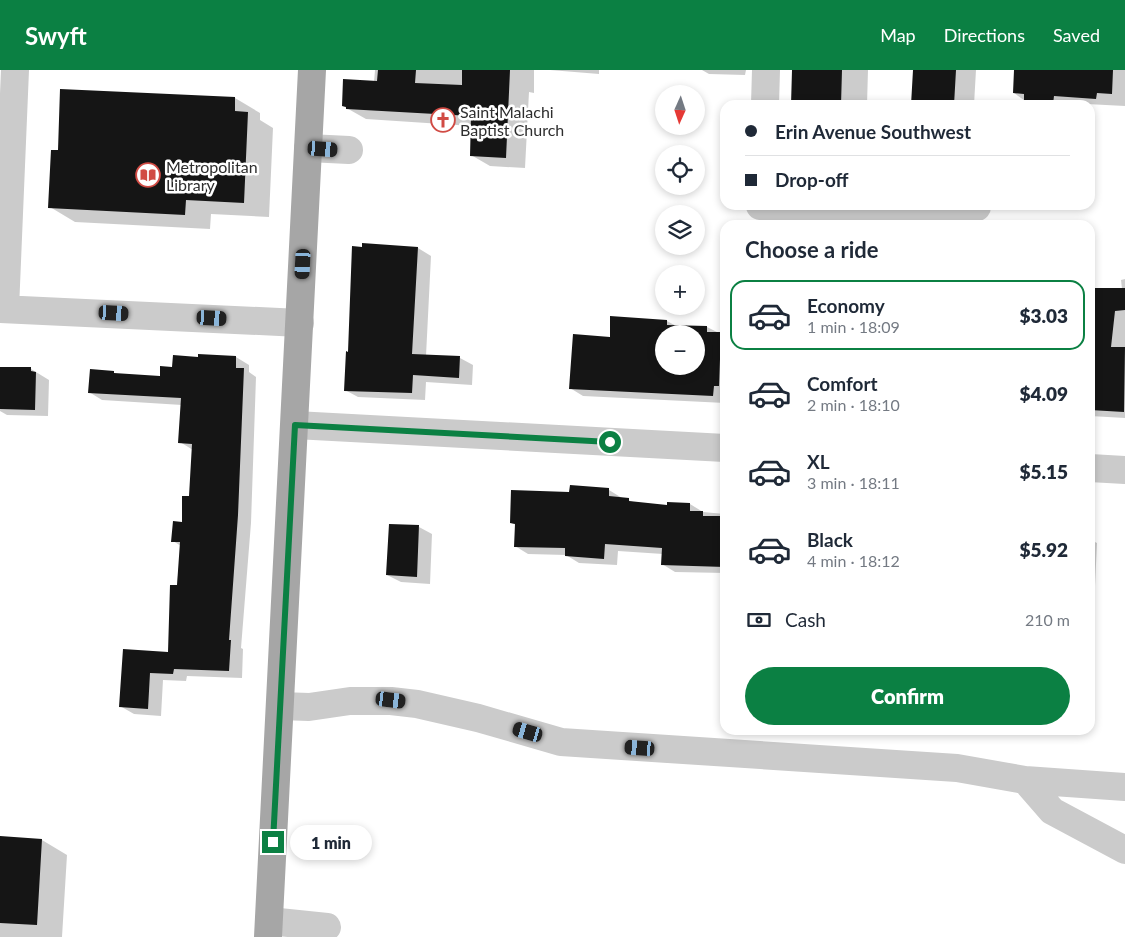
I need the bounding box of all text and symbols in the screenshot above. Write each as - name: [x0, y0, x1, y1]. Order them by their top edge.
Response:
- text: Swyft: [25, 21, 87, 50]
- text: Map: [880, 24, 916, 46]
- text: Directions: [944, 24, 1025, 46]
- text: Saved: [1053, 24, 1100, 46]
- north arrow: [655, 85, 705, 135]
- map controls: [655, 85, 705, 375]
- place label: Saint Malachi Baptist Church: [460, 102, 564, 139]
- church icon: Saint Malachi Baptist Church: [430, 107, 456, 133]
- text: Erin Avenue Southwest: [775, 120, 971, 143]
- car: [307, 140, 338, 158]
- button: locate: [655, 145, 705, 195]
- place label: Metropolitan Library: [166, 157, 258, 194]
- library icon: Metropolitan Library: [135, 162, 161, 188]
- text: Drop-off: [775, 168, 849, 191]
- button: layers: [655, 205, 705, 255]
- text: Choose a ride: [745, 236, 879, 263]
- car: [294, 249, 311, 279]
- button: +: [655, 265, 705, 315]
- icon: car: [747, 293, 792, 338]
- text: Economy: [807, 294, 885, 317]
- text: $3.03: [1019, 304, 1068, 327]
- car: [98, 305, 129, 321]
- car: [196, 310, 227, 326]
- text: 1 min · 18:09: [807, 317, 900, 336]
- button: −: [655, 325, 705, 375]
- icon: car: [747, 371, 792, 416]
- text: Comfort: [807, 372, 878, 395]
- text: $4.09: [1019, 382, 1068, 405]
- text: 2 min · 18:10: [807, 395, 900, 414]
- route start: [599, 431, 621, 453]
- icon: car: [747, 449, 792, 494]
- text: XL: [807, 450, 830, 473]
- text: $5.15: [1019, 460, 1068, 483]
- text: 3 min · 18:11: [807, 473, 900, 492]
- icon: car: [747, 527, 792, 572]
- text: Black: [807, 528, 853, 551]
- text: $5.92: [1019, 538, 1068, 561]
- text: 4 min · 18:12: [807, 551, 900, 570]
- icon: cash: [745, 606, 773, 634]
- text: Cash: [785, 608, 826, 631]
- text: 210 m: [1025, 610, 1070, 629]
- button: Confirm: [745, 667, 1070, 725]
- car: [375, 691, 406, 709]
- car: [511, 721, 544, 743]
- car: [624, 739, 655, 757]
- callout: 1 min: [290, 824, 373, 860]
- route end: [262, 831, 284, 853]
- text: 1 min: [311, 833, 351, 852]

